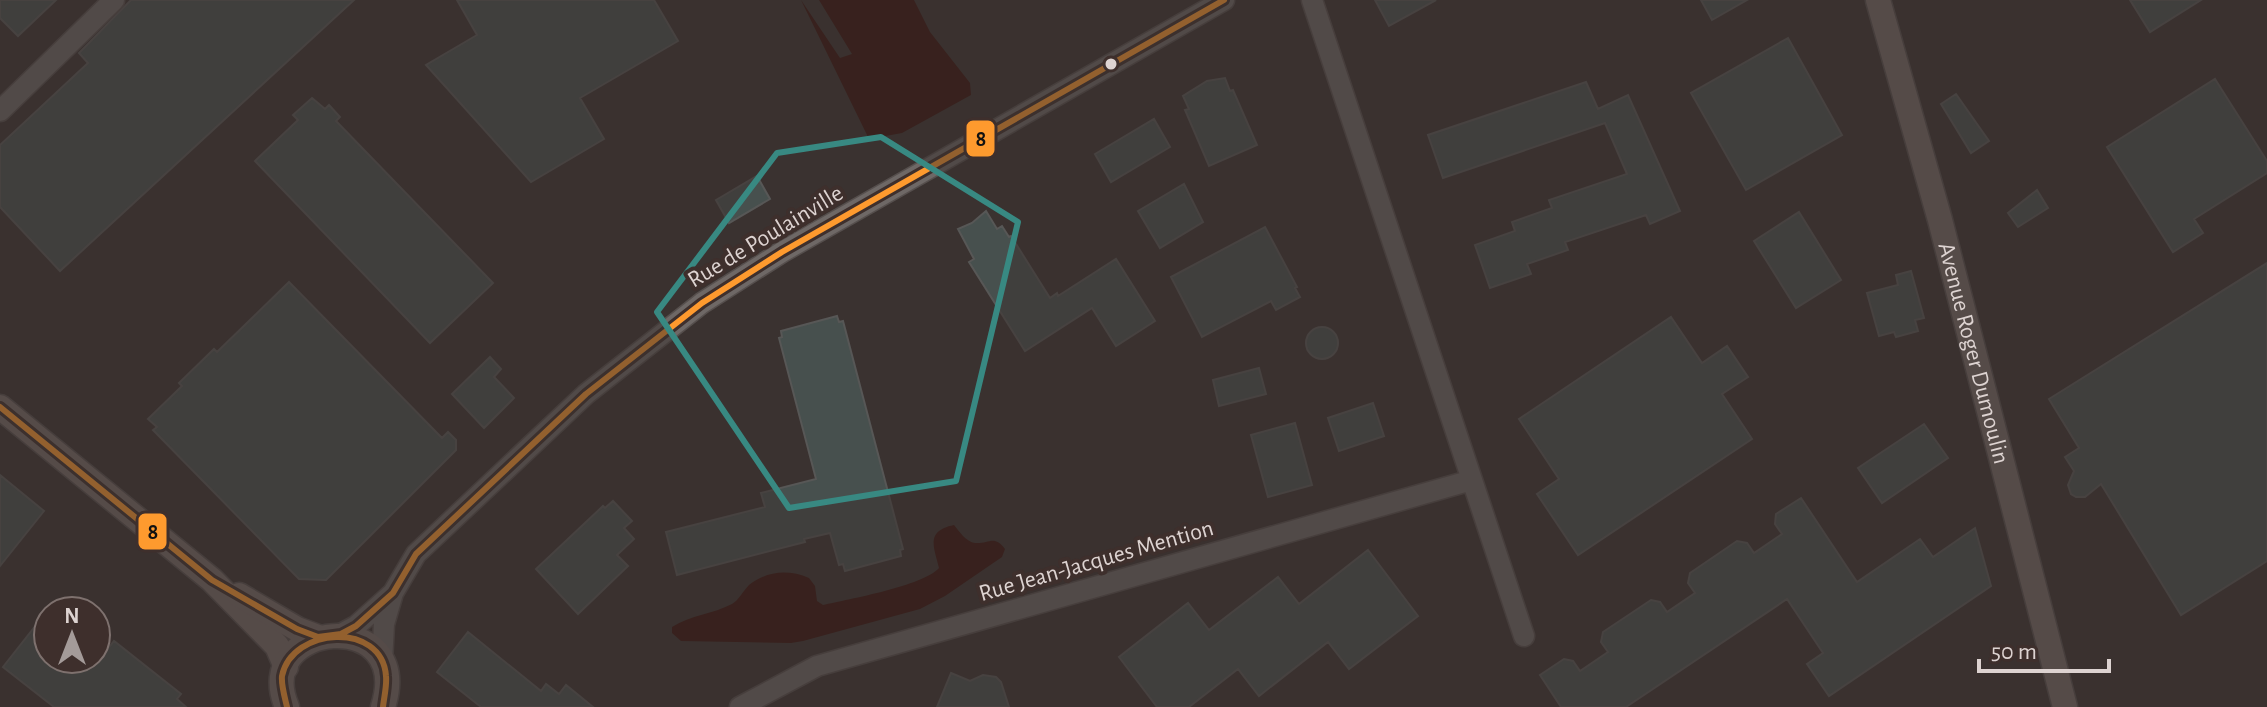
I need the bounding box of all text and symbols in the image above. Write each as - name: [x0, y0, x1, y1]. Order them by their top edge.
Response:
- unlabelled marker: [1103, 56, 1119, 72]
- line badge: 8: [965, 119, 996, 158]
- text: 8: [976, 128, 986, 150]
- street label: Rue de Poulainville: [684, 181, 847, 293]
- street label: Avenue Roger Dumoulin: [1933, 240, 2013, 467]
- line badge: 8: [137, 512, 168, 551]
- street label: Rue Jean-Jacques Mention: [976, 516, 1216, 606]
- text: 8: [148, 521, 158, 543]
- north arrow: [32, 595, 112, 675]
- text: N: [64, 605, 80, 627]
- scale bar: [1979, 623, 2109, 673]
- text: 50 m: [1991, 640, 2037, 664]

